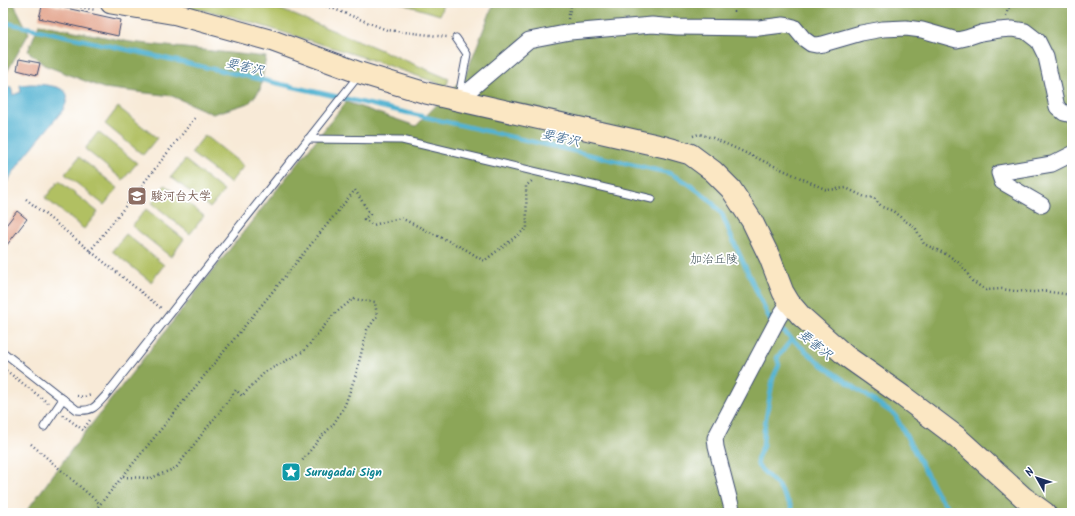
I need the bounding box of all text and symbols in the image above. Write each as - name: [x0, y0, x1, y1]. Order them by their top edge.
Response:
- water label: 要害沢: [223, 53, 267, 82]
- water label: 要害沢: [539, 124, 583, 153]
- school or university icon: 駿河台大学: [126, 185, 148, 207]
- place label: 駿河台大学: [151, 187, 211, 206]
- park label: 加治丘陵: [690, 250, 738, 269]
- water label: 要害沢: [793, 325, 838, 366]
- north arrow: [1017, 458, 1057, 498]
- place icon: Surugadai Sign: [280, 461, 302, 483]
- place label: Surugadai Sign: [305, 463, 382, 482]
- text: N: [1021, 464, 1039, 481]

